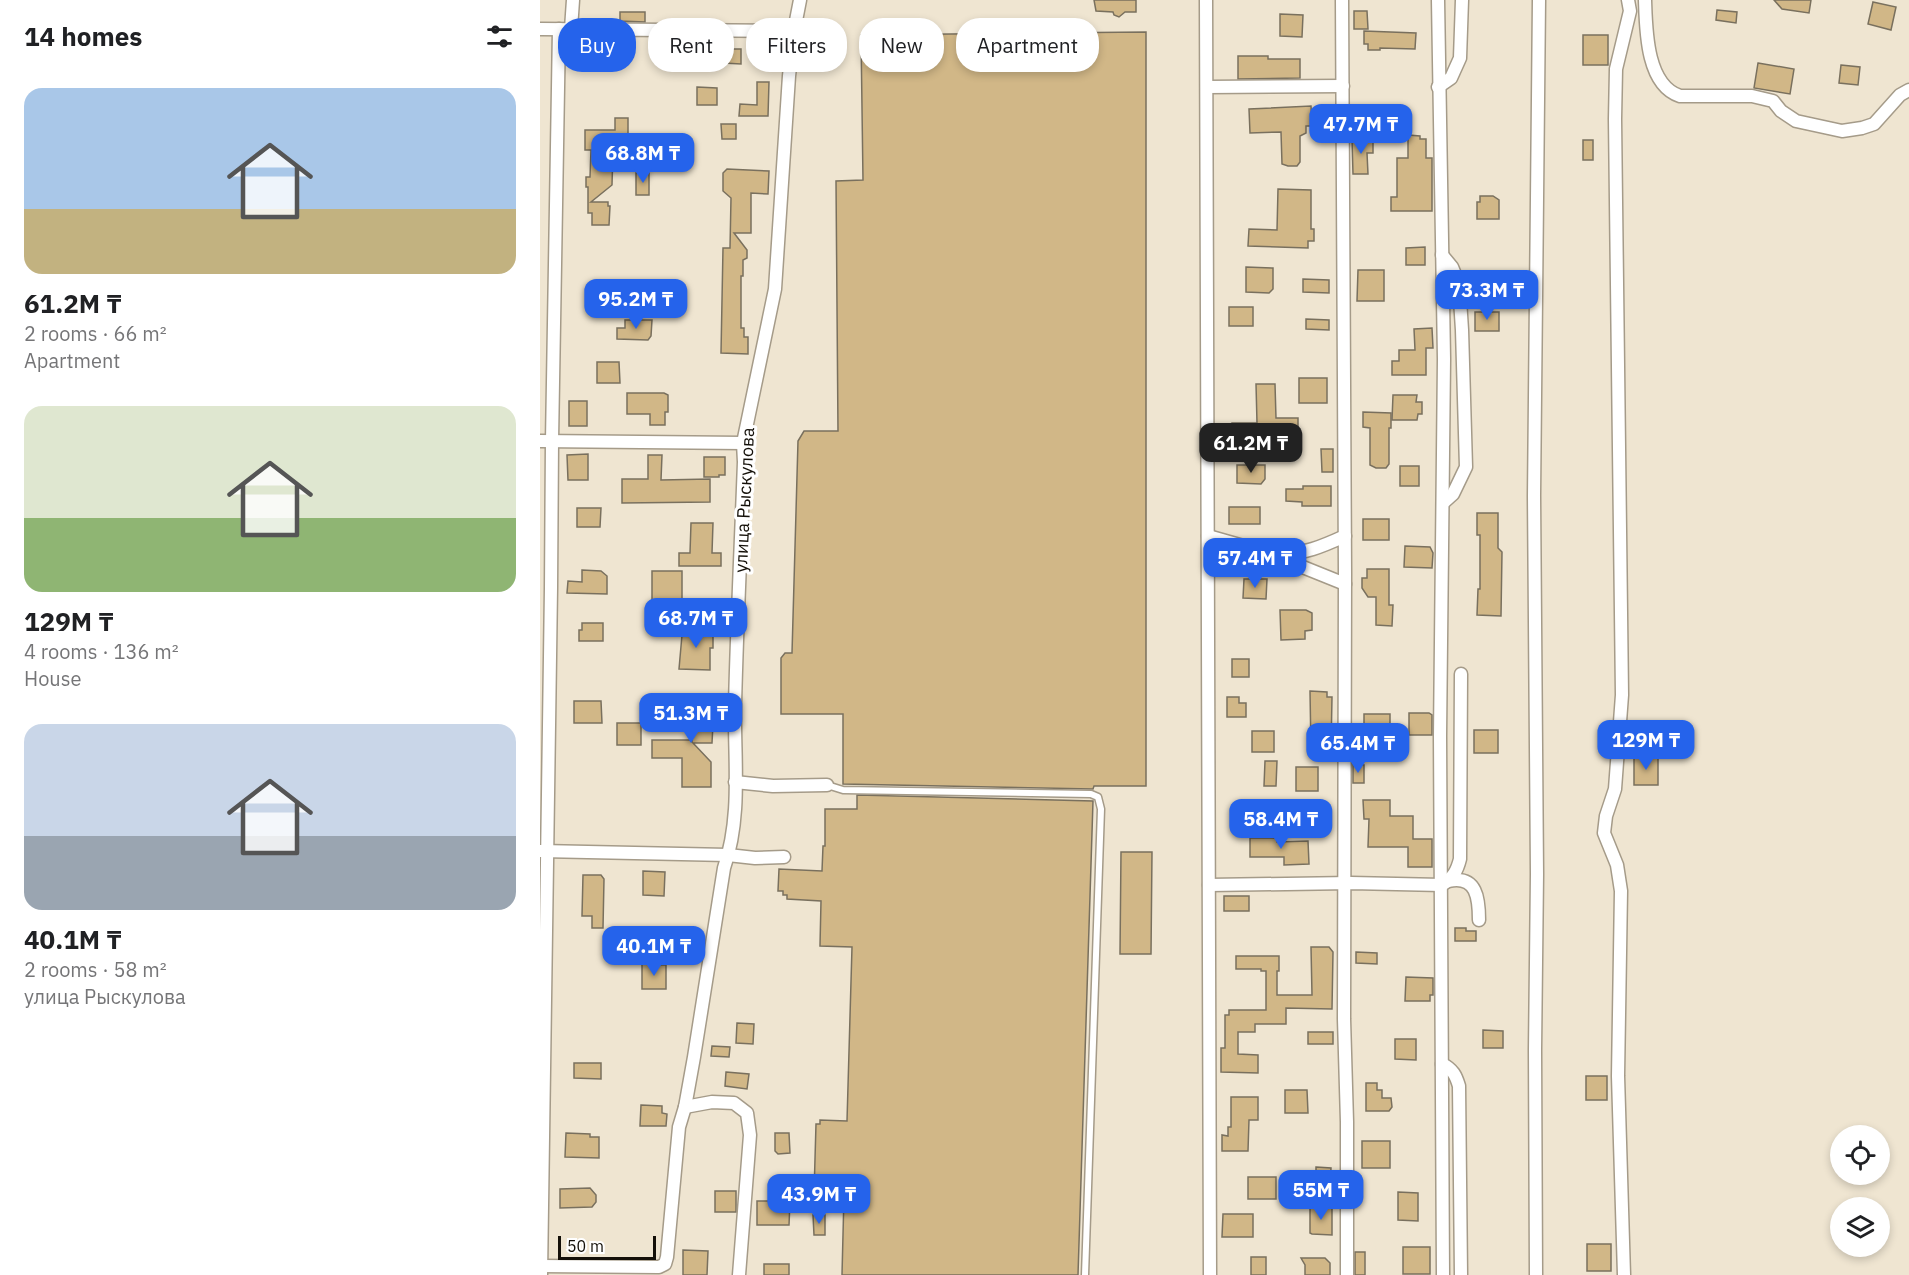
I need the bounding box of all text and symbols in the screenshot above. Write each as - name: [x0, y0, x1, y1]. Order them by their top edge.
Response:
- chip: Buy: [558, 18, 636, 72]
- chip: Rent: [648, 18, 734, 72]
- chip: Filters: [746, 18, 847, 72]
- chip: New: [859, 18, 944, 72]
- chip: Apartment: [956, 18, 1099, 72]
- text: 14 homes: [24, 19, 142, 53]
- icon: filters: [483, 20, 516, 53]
- pin: 47.7M ₸: [1306, 104, 1416, 155]
- text: 47.7M ₸: [1323, 110, 1399, 137]
- icon: home: [216, 127, 324, 235]
- pin: 68.8M ₸: [588, 133, 698, 184]
- text: 68.8M ₸: [605, 139, 681, 166]
- pin: 73.3M ₸: [1432, 270, 1542, 321]
- text: 73.3M ₸: [1449, 276, 1525, 303]
- pin: 95.2M ₸: [581, 279, 691, 330]
- text: 95.2M ₸: [598, 285, 674, 312]
- text: 61.2M ₸: [24, 286, 122, 320]
- text: 2 rooms · 66 m²: [24, 320, 167, 347]
- text: Apartment: [24, 347, 120, 374]
- pin: 61.2M ₸: [1196, 423, 1306, 474]
- street label: улица Рыскулова: [729, 426, 759, 573]
- text: 61.2M ₸: [1213, 429, 1289, 456]
- icon: home: [216, 445, 324, 553]
- pin: 57.4M ₸: [1200, 538, 1310, 589]
- text: 57.4M ₸: [1217, 544, 1293, 571]
- pin: 68.7M ₸: [641, 598, 751, 649]
- text: 129M ₸: [24, 604, 114, 638]
- text: 68.7M ₸: [658, 604, 734, 631]
- text: 4 rooms · 136 m²: [24, 638, 179, 665]
- text: House: [24, 665, 81, 692]
- pin: 51.3M ₸: [636, 693, 746, 744]
- text: 51.3M ₸: [653, 699, 729, 726]
- pin: 129M ₸: [1597, 720, 1695, 771]
- pin: 65.4M ₸: [1303, 723, 1413, 774]
- text: 129M ₸: [1611, 726, 1681, 753]
- text: 65.4M ₸: [1320, 729, 1396, 756]
- icon: home: [216, 763, 324, 871]
- pin: 58.4M ₸: [1226, 799, 1336, 850]
- text: 58.4M ₸: [1243, 805, 1319, 832]
- text: 40.1M ₸: [24, 922, 122, 956]
- pin: 40.1M ₸: [599, 926, 709, 977]
- text: 40.1M ₸: [616, 932, 692, 959]
- text: 2 rooms · 58 m²: [24, 956, 167, 983]
- text: улица Рыскулова: [24, 983, 186, 1010]
- map controls: [1830, 1125, 1890, 1257]
- button: locate: [1830, 1125, 1890, 1185]
- pin: 55M ₸: [1279, 1170, 1363, 1221]
- pin: 43.9M ₸: [764, 1174, 874, 1225]
- text: 55M ₸: [1292, 1176, 1350, 1203]
- text: 43.9M ₸: [781, 1180, 857, 1207]
- button: layers: [1830, 1197, 1890, 1257]
- scale bar: [558, 1233, 656, 1260]
- text: 50 m: [567, 1236, 604, 1256]

